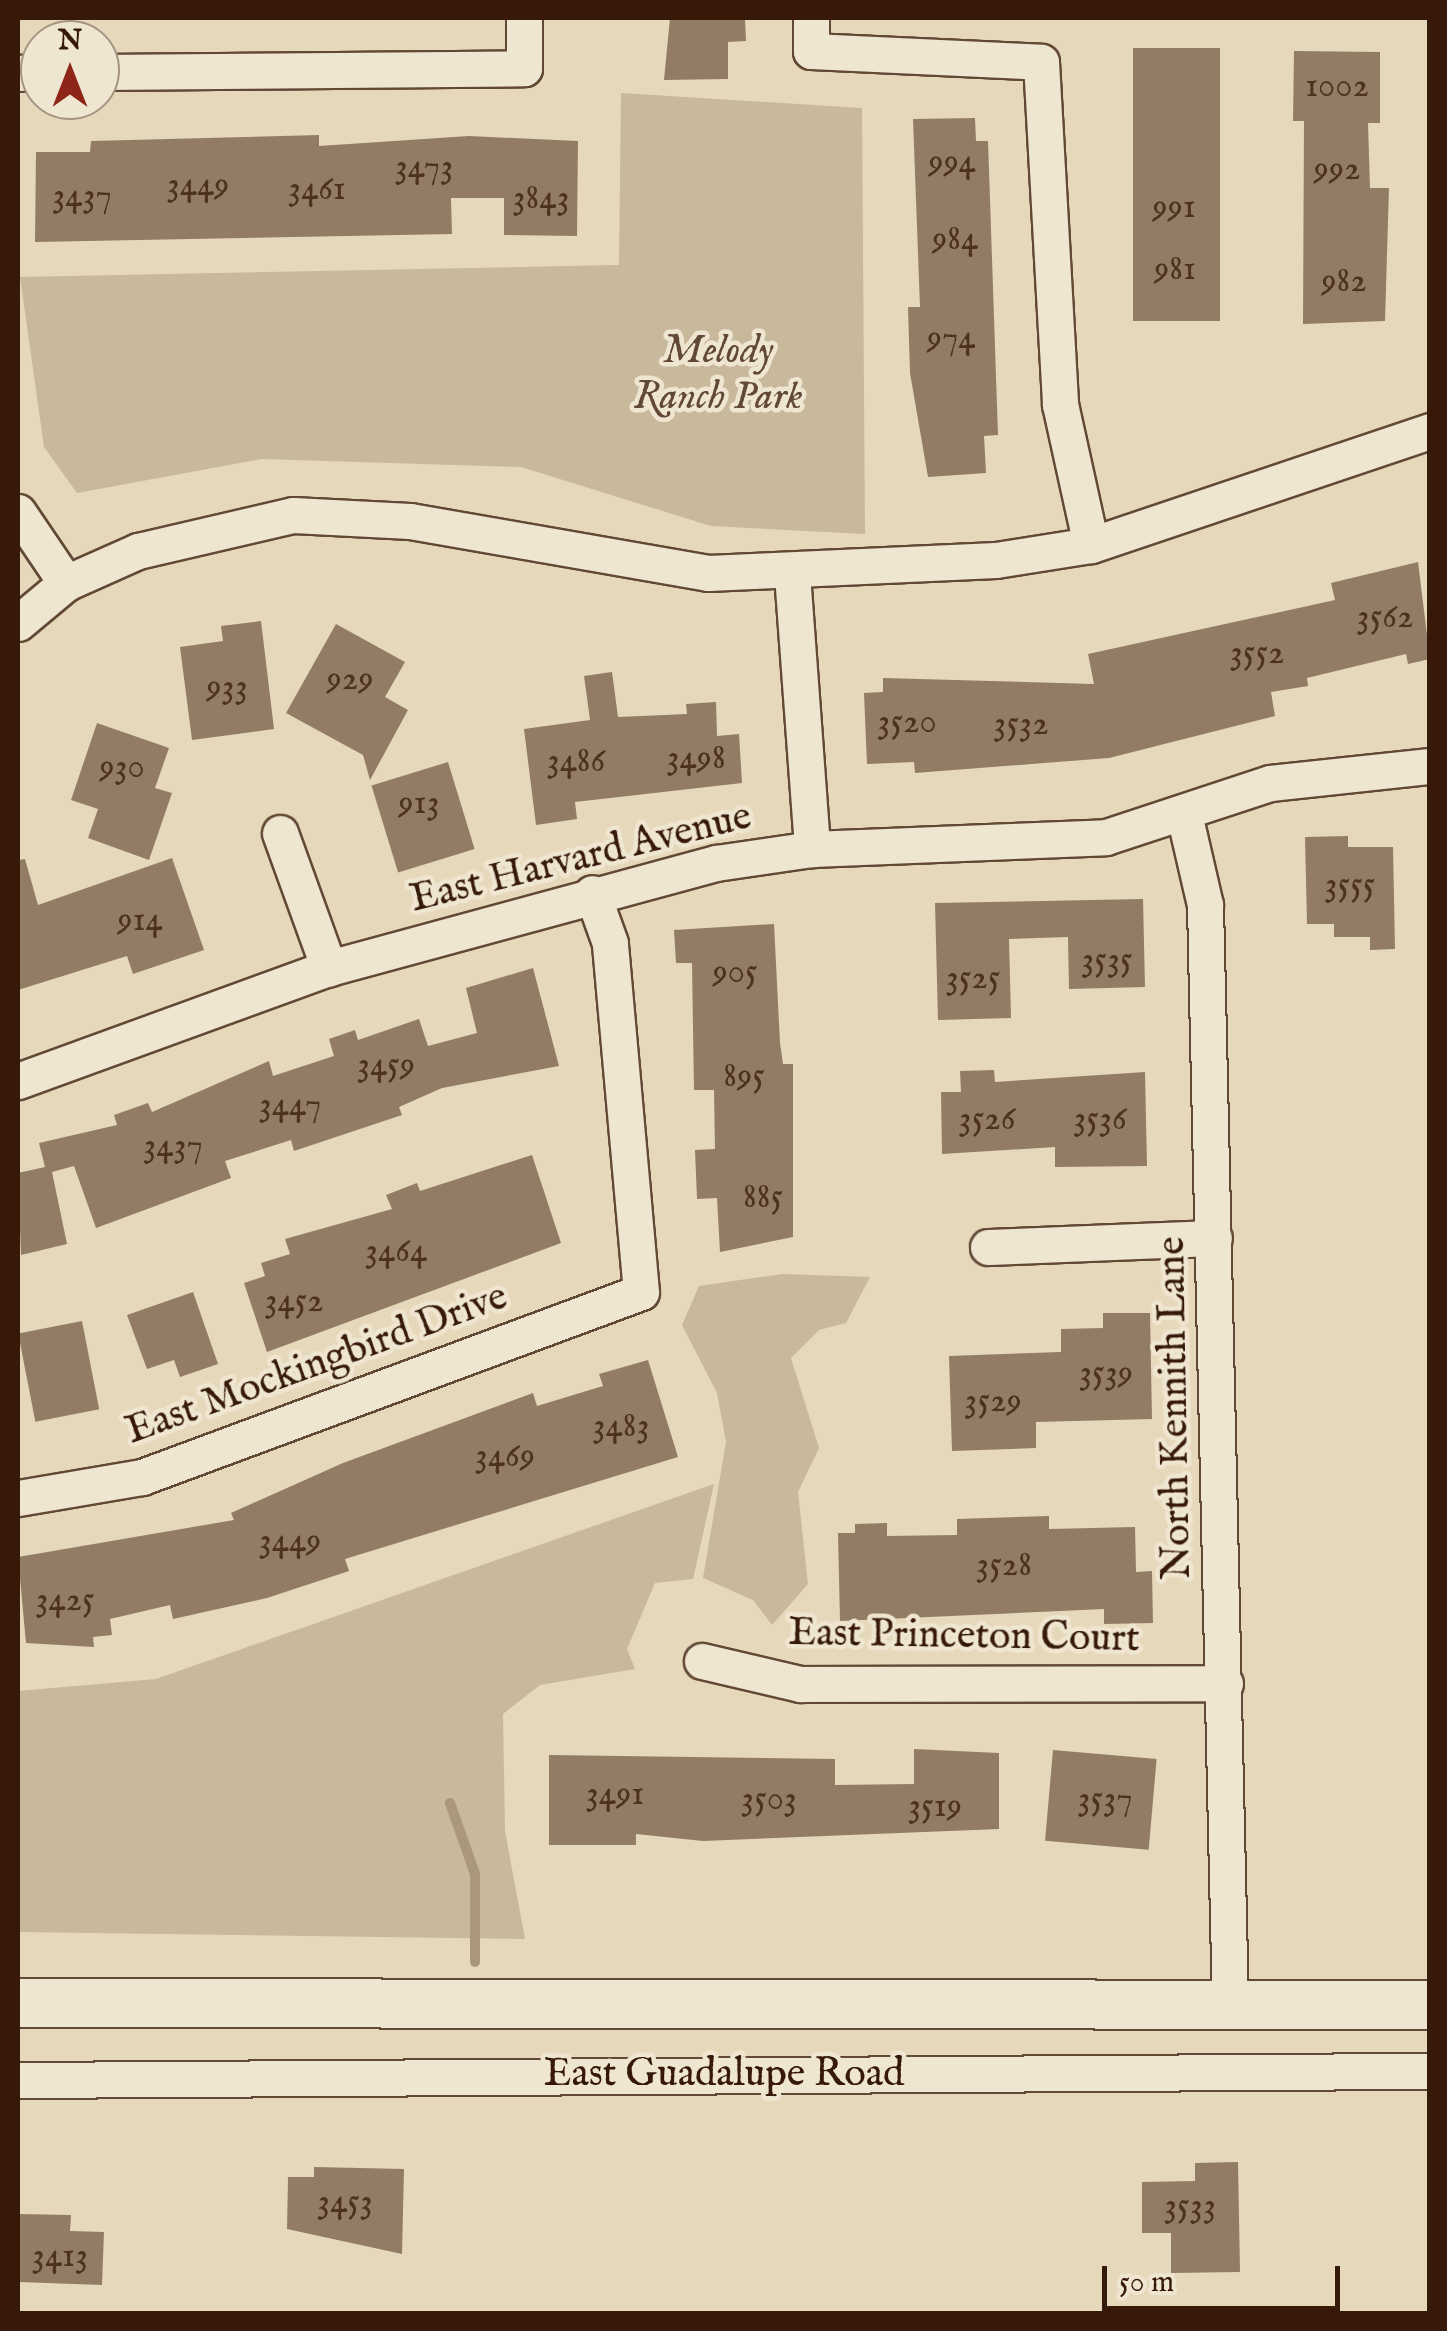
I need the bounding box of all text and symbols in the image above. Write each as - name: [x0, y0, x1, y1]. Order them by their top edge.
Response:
- north arrow: [20, 20, 120, 120]
- text: N: [58, 24, 82, 59]
- house number: 1002: [1305, 66, 1369, 108]
- house number: 994: [928, 142, 976, 184]
- house number: 3473: [395, 147, 453, 189]
- house number: 992: [1314, 149, 1360, 191]
- house number: 3449: [167, 165, 229, 207]
- house number: 3461: [288, 169, 346, 211]
- house number: 3437: [52, 176, 112, 218]
- house number: 3843: [512, 178, 570, 220]
- house number: 991: [1152, 187, 1196, 229]
- house number: 984: [932, 219, 978, 261]
- house number: 981: [1154, 249, 1196, 291]
- house number: 982: [1321, 261, 1367, 303]
- house number: 974: [927, 318, 975, 360]
- park label: Melody Ranch Park: [633, 328, 803, 422]
- house number: 3562: [1357, 597, 1413, 639]
- house number: 3552: [1230, 633, 1284, 675]
- house number: 929: [327, 659, 373, 701]
- house number: 933: [206, 667, 248, 709]
- house number: 3520: [877, 702, 937, 744]
- house number: 3532: [993, 704, 1049, 746]
- house number: 3498: [666, 738, 726, 780]
- house number: 3486: [547, 741, 605, 783]
- house number: 930: [99, 747, 145, 789]
- house number: 913: [398, 783, 440, 825]
- street label: East Harvard Avenue: [406, 793, 756, 925]
- house number: 3555: [1324, 865, 1376, 907]
- house number: 914: [117, 900, 163, 942]
- house number: 3535: [1081, 940, 1133, 982]
- house number: 905: [712, 952, 758, 994]
- house number: 3525: [946, 958, 1000, 1000]
- house number: 3459: [357, 1045, 415, 1087]
- house number: 895: [723, 1056, 765, 1098]
- house number: 3447: [259, 1085, 321, 1127]
- house number: 3526: [959, 1099, 1015, 1141]
- house number: 3536: [1073, 1099, 1127, 1141]
- house number: 3437: [143, 1126, 203, 1168]
- house number: 885: [743, 1177, 783, 1219]
- house number: 3464: [365, 1231, 427, 1273]
- street label: North Kennith Lane: [1149, 1236, 1203, 1580]
- street label: East Mockingbird Drive: [120, 1274, 514, 1456]
- house number: 3452: [264, 1281, 324, 1323]
- house number: 3539: [1079, 1353, 1133, 1395]
- house number: 3529: [964, 1381, 1022, 1423]
- house number: 3483: [592, 1406, 650, 1448]
- house number: 3469: [475, 1436, 535, 1478]
- house number: 3449: [259, 1521, 321, 1563]
- house number: 3528: [976, 1545, 1032, 1587]
- house number: 3425: [35, 1580, 95, 1622]
- street label: East Princeton Court: [788, 1610, 1140, 1664]
- house number: 3491: [586, 1774, 644, 1816]
- house number: 3503: [741, 1779, 797, 1821]
- house number: 3537: [1077, 1779, 1133, 1821]
- house number: 3519: [908, 1786, 962, 1828]
- street label: East Guadalupe Road: [544, 2051, 904, 2099]
- house number: 3453: [317, 2182, 373, 2224]
- house number: 3533: [1164, 2186, 1216, 2228]
- house number: 3413: [32, 2236, 88, 2278]
- scale bar: [1107, 2246, 1344, 2308]
- text: 50 m: [1119, 2264, 1174, 2302]

